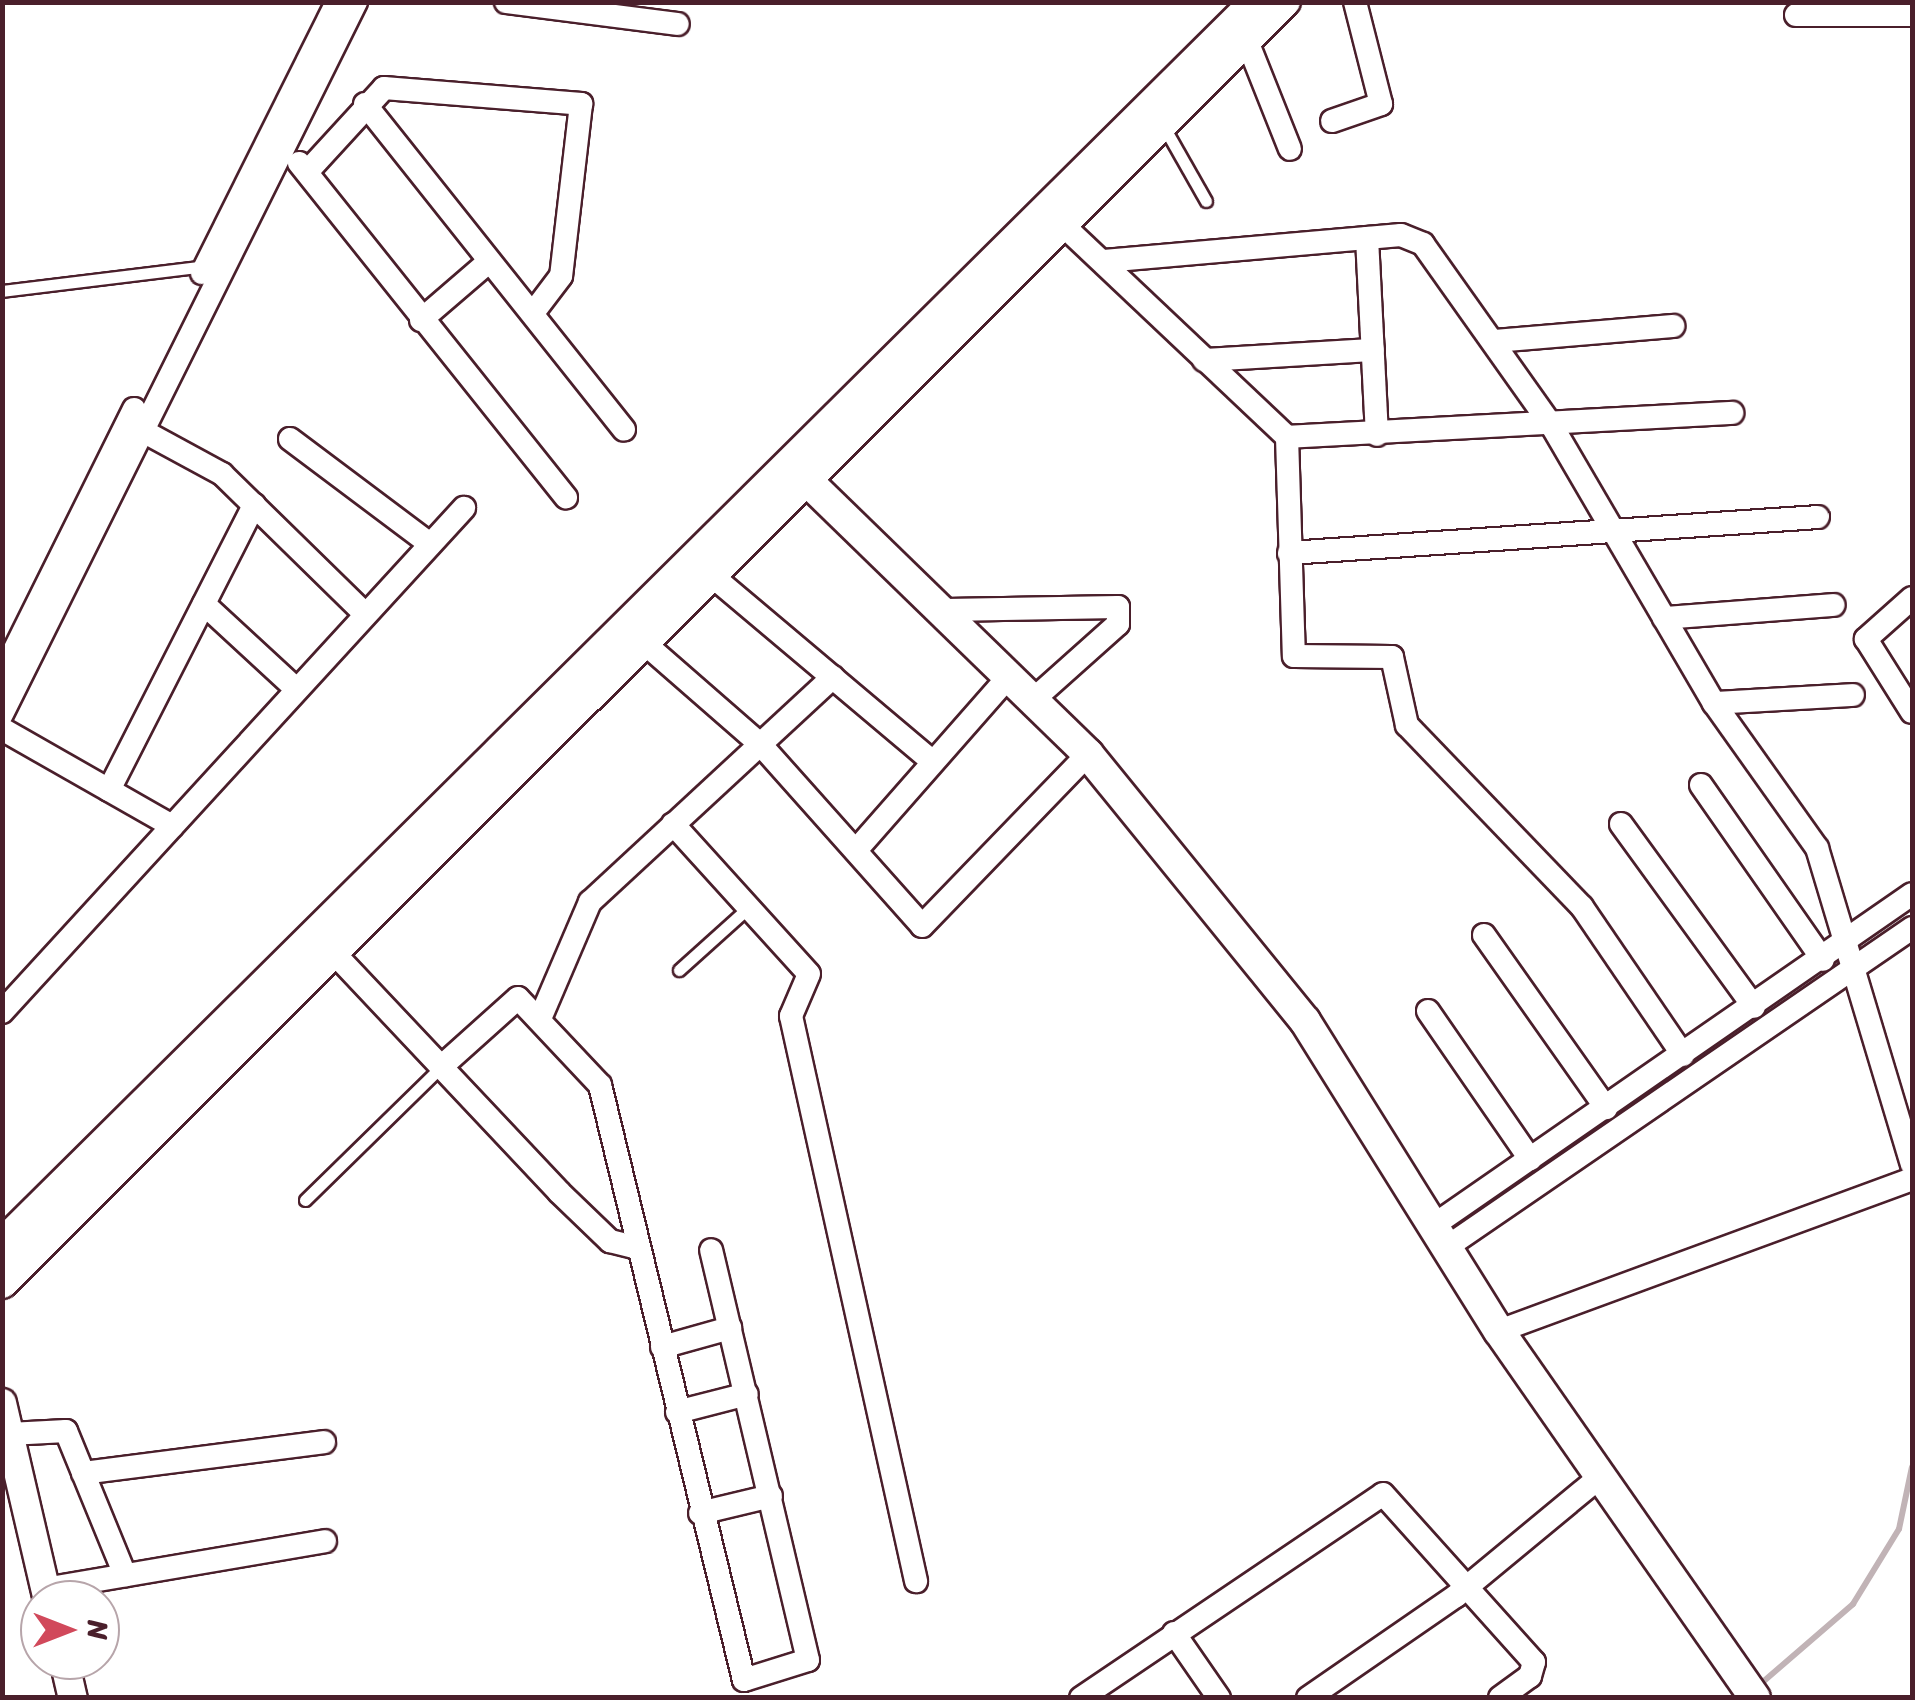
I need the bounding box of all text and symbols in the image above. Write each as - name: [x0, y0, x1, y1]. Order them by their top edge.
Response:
- north arrow: [20, 1580, 120, 1680]
- text: N: [74, 1620, 123, 1640]

